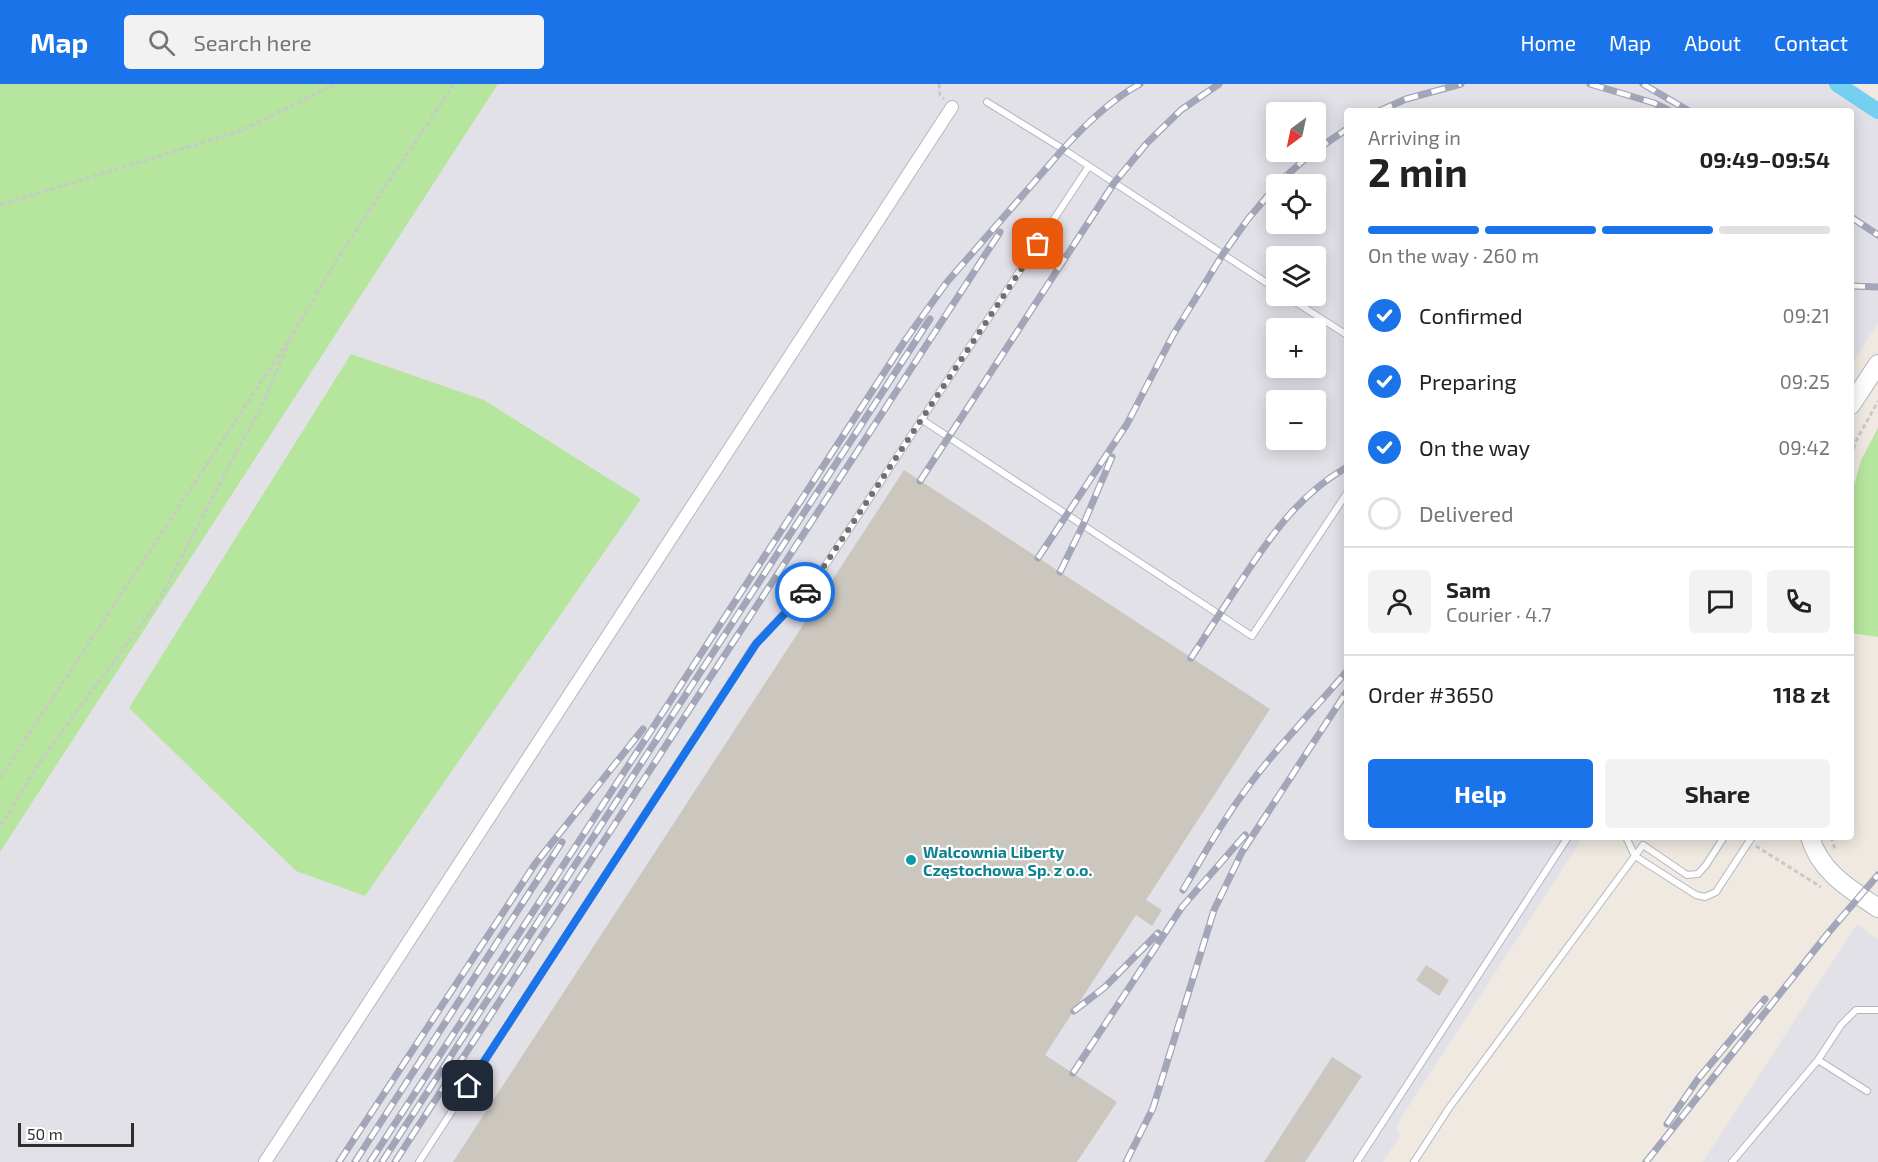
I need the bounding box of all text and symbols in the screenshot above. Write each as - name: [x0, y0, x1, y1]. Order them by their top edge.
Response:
- search box: [124, 15, 544, 69]
- text: Map: [30, 25, 88, 59]
- icon: search: [145, 26, 178, 59]
- text: Search here: [193, 29, 312, 55]
- text: Home: [1520, 30, 1576, 55]
- text: Map: [1609, 30, 1651, 55]
- text: About: [1684, 30, 1741, 55]
- text: Contact: [1774, 30, 1848, 55]
- north arrow: [1266, 102, 1326, 162]
- map controls: [1266, 102, 1326, 450]
- text: Arriving in: [1368, 125, 1461, 149]
- text: 09:49–09:54: [1699, 146, 1830, 172]
- text: 2 min: [1368, 148, 1468, 195]
- button: locate: [1266, 174, 1326, 234]
- pin: [1012, 218, 1063, 269]
- icon: bag: [1021, 227, 1054, 260]
- text: On the way · 260 m: [1368, 243, 1539, 267]
- button: layers: [1266, 246, 1326, 306]
- icon: check: [1368, 299, 1401, 332]
- text: Confirmed: [1419, 302, 1523, 328]
- text: 09:21: [1783, 303, 1830, 327]
- button: +: [1266, 318, 1326, 378]
- icon: check: [1368, 365, 1401, 398]
- text: Preparing: [1419, 368, 1517, 394]
- text: 09:25: [1780, 369, 1830, 393]
- button: −: [1266, 390, 1326, 450]
- icon: check: [1368, 431, 1401, 464]
- text: On the way: [1419, 434, 1530, 460]
- text: 09:42: [1778, 435, 1830, 459]
- text: Delivered: [1419, 500, 1514, 526]
- courier: [775, 562, 835, 622]
- button: person: [1368, 570, 1431, 633]
- button: chat: [1689, 570, 1752, 633]
- button: phone: [1767, 570, 1830, 633]
- icon: car: [789, 576, 822, 609]
- text: Sam: [1446, 576, 1491, 602]
- text: Courier · 4.7: [1446, 602, 1552, 626]
- text: Order #3650: [1368, 681, 1494, 707]
- text: 118 zł: [1773, 681, 1830, 707]
- button: Help: [1368, 759, 1593, 828]
- button: Share: [1605, 759, 1830, 828]
- place label: Walcownia Liberty Częstochowa Sp. z o.o.: [923, 842, 1093, 879]
- marker: Walcownia Liberty Częstochowa Sp. z o.o.: [904, 853, 918, 867]
- pin: [442, 1060, 493, 1111]
- icon: home: [451, 1069, 484, 1102]
- scale bar: [18, 1120, 134, 1148]
- text: 50 m: [27, 1124, 63, 1143]

